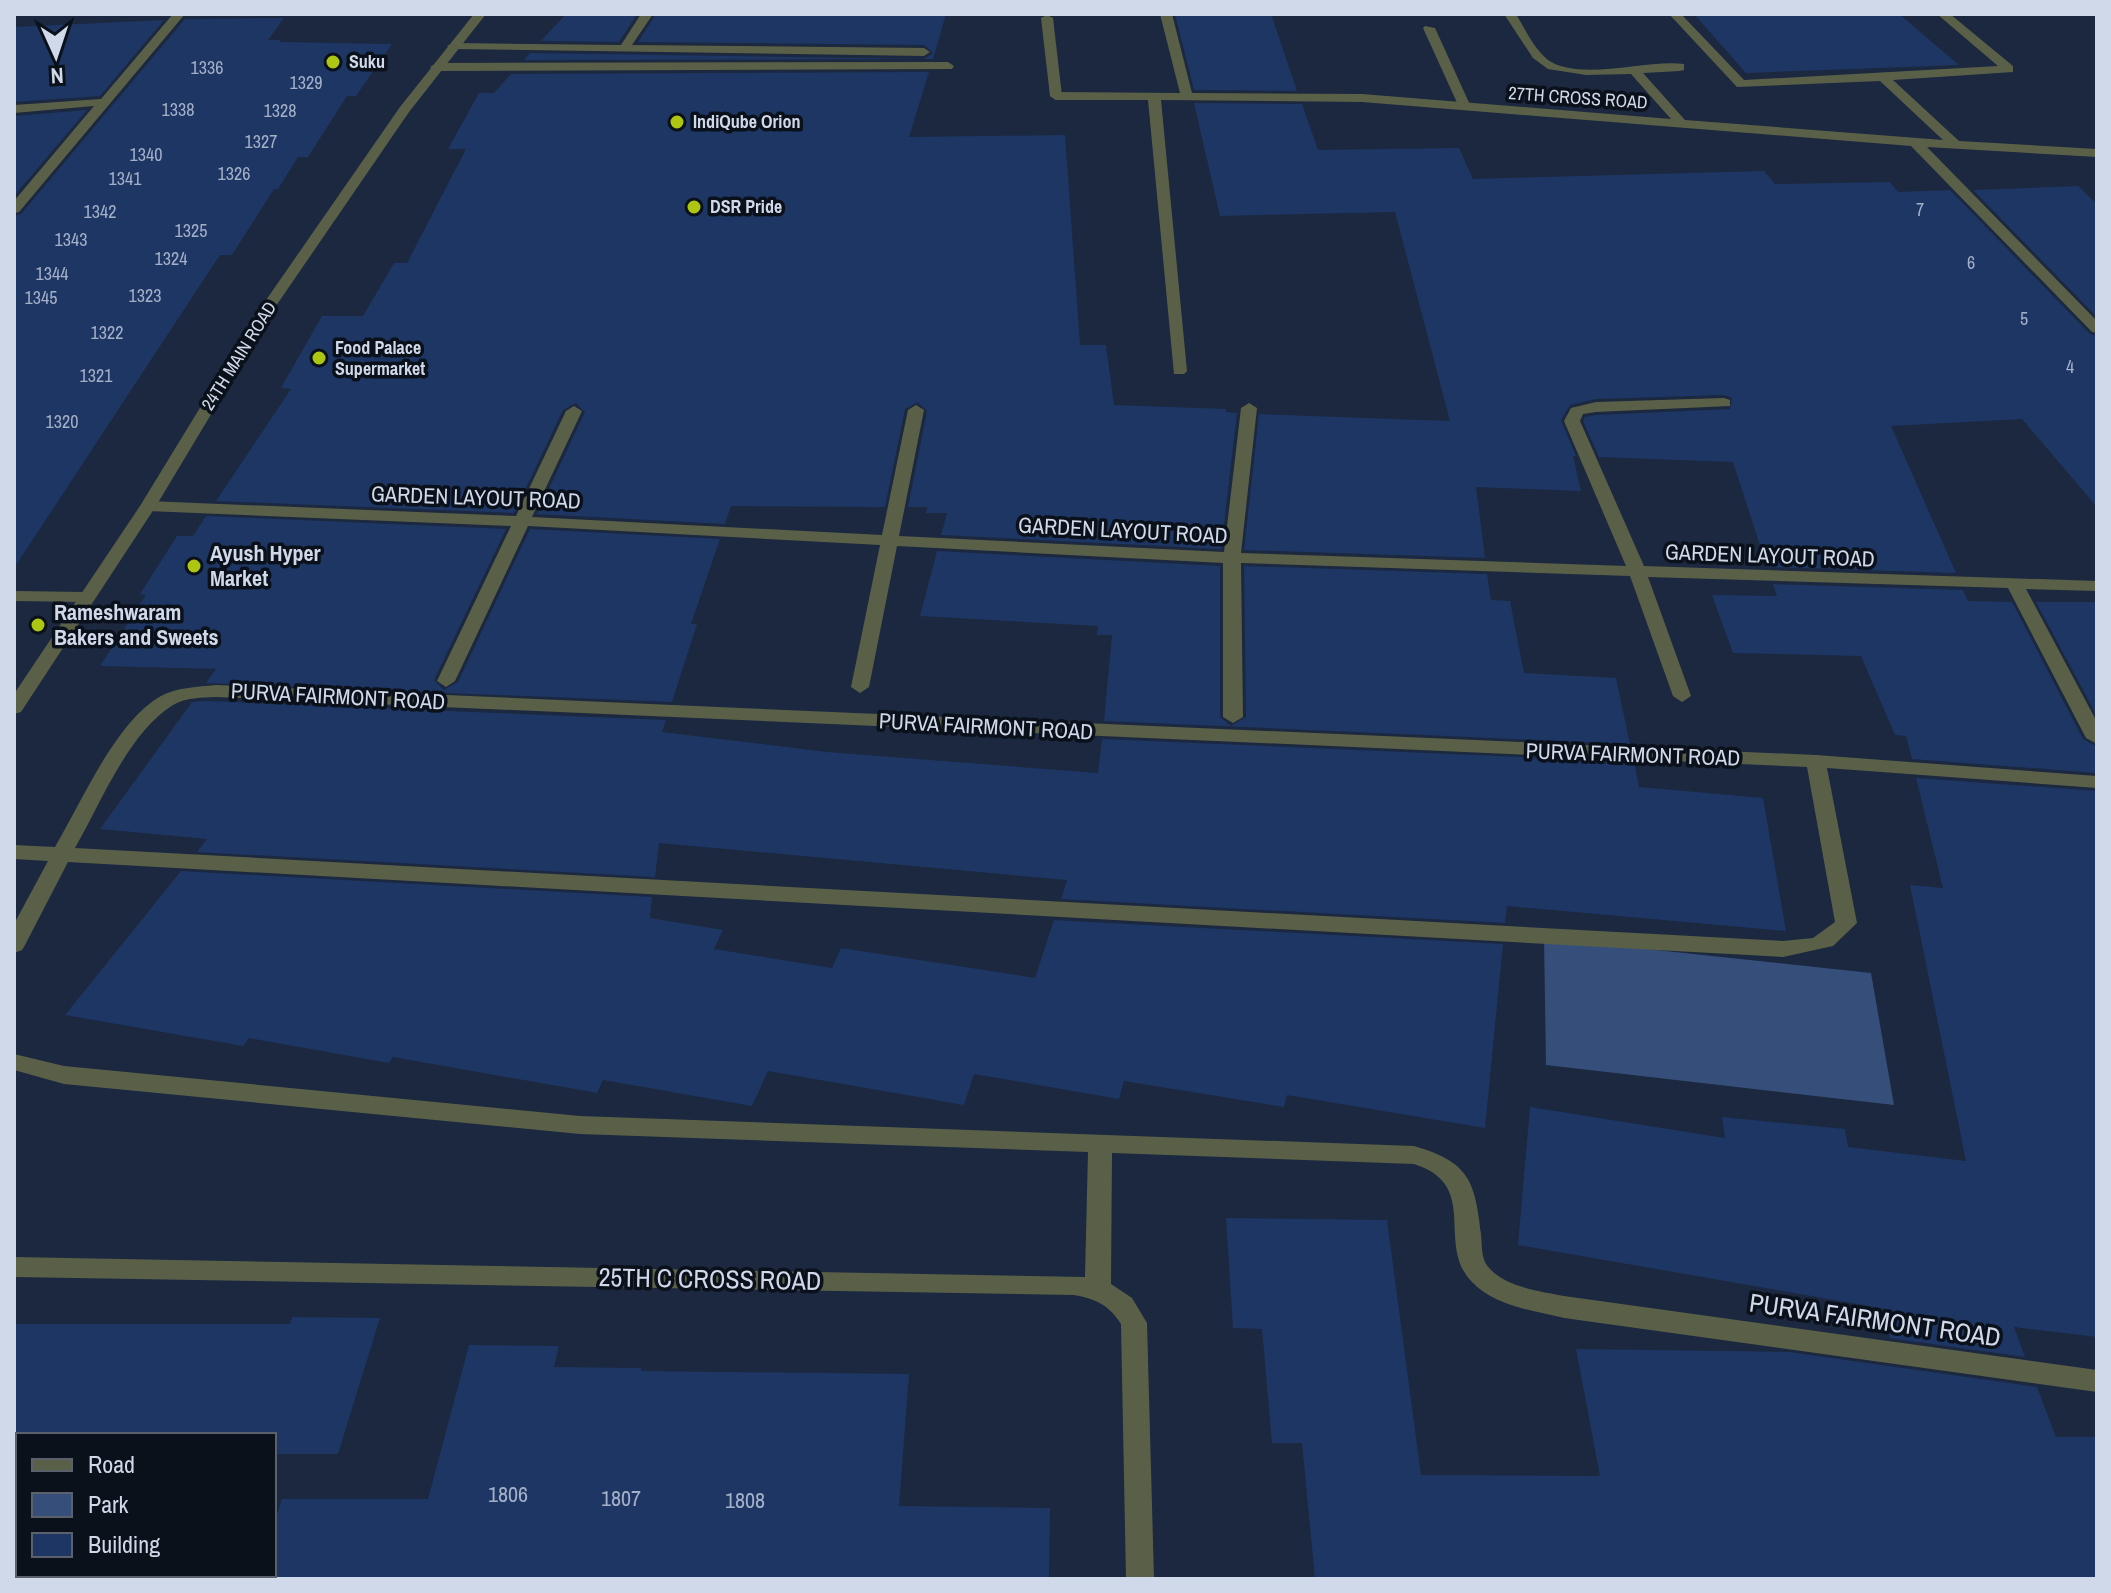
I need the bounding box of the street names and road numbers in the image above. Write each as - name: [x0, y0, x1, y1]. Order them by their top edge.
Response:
- street label: 27TH CROSS ROAD: [1508, 80, 1648, 115]
- street label: 24TH MAIN ROAD: [195, 297, 282, 415]
- street label: GARDEN LAYOUT ROAD: [371, 478, 581, 516]
- street label: GARDEN LAYOUT ROAD: [1017, 510, 1229, 550]
- street label: GARDEN LAYOUT ROAD: [1665, 536, 1875, 574]
- street label: PURVA FAIRMONT ROAD: [230, 675, 446, 717]
- street label: PURVA FAIRMONT ROAD: [878, 705, 1094, 747]
- street label: PURVA FAIRMONT ROAD: [1525, 735, 1741, 773]
- street label: 25TH C CROSS ROAD: [598, 1259, 822, 1298]
- street label: PURVA FAIRMONT ROAD: [1747, 1285, 2003, 1354]

